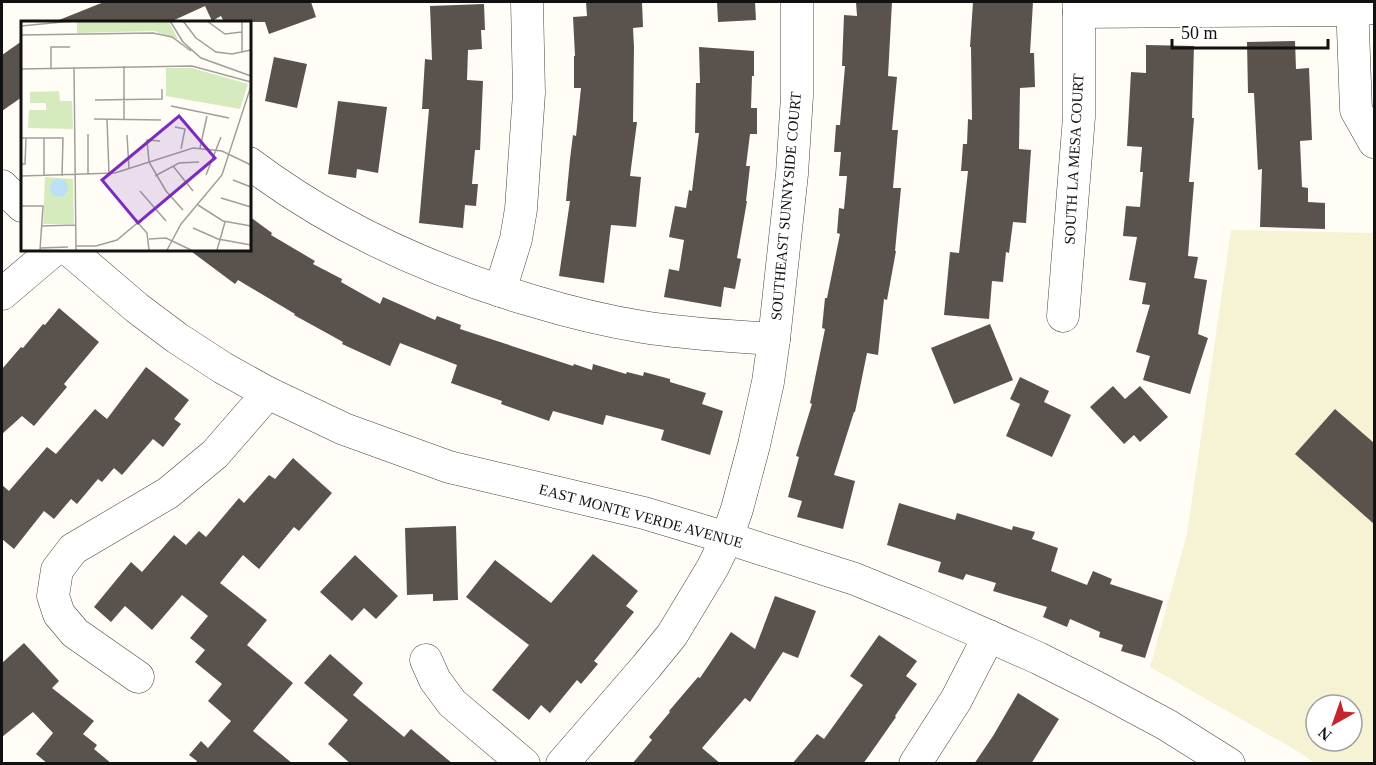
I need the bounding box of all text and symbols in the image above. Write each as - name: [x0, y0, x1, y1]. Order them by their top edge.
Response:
- scale bar: [1172, 12, 1328, 50]
- inset map: [21, 21, 250, 250]
- text: 50 m: [1181, 23, 1218, 43]
- street label: SOUTH LA MESA COURT: [1062, 73, 1086, 245]
- street label: SOUTHEAST SUNNYSIDE COURT: [768, 91, 804, 321]
- street label: EAST MONTE VERDE AVENUE: [537, 481, 745, 551]
- north arrow: [1304, 693, 1364, 753]
- text: N: [1314, 724, 1335, 744]

